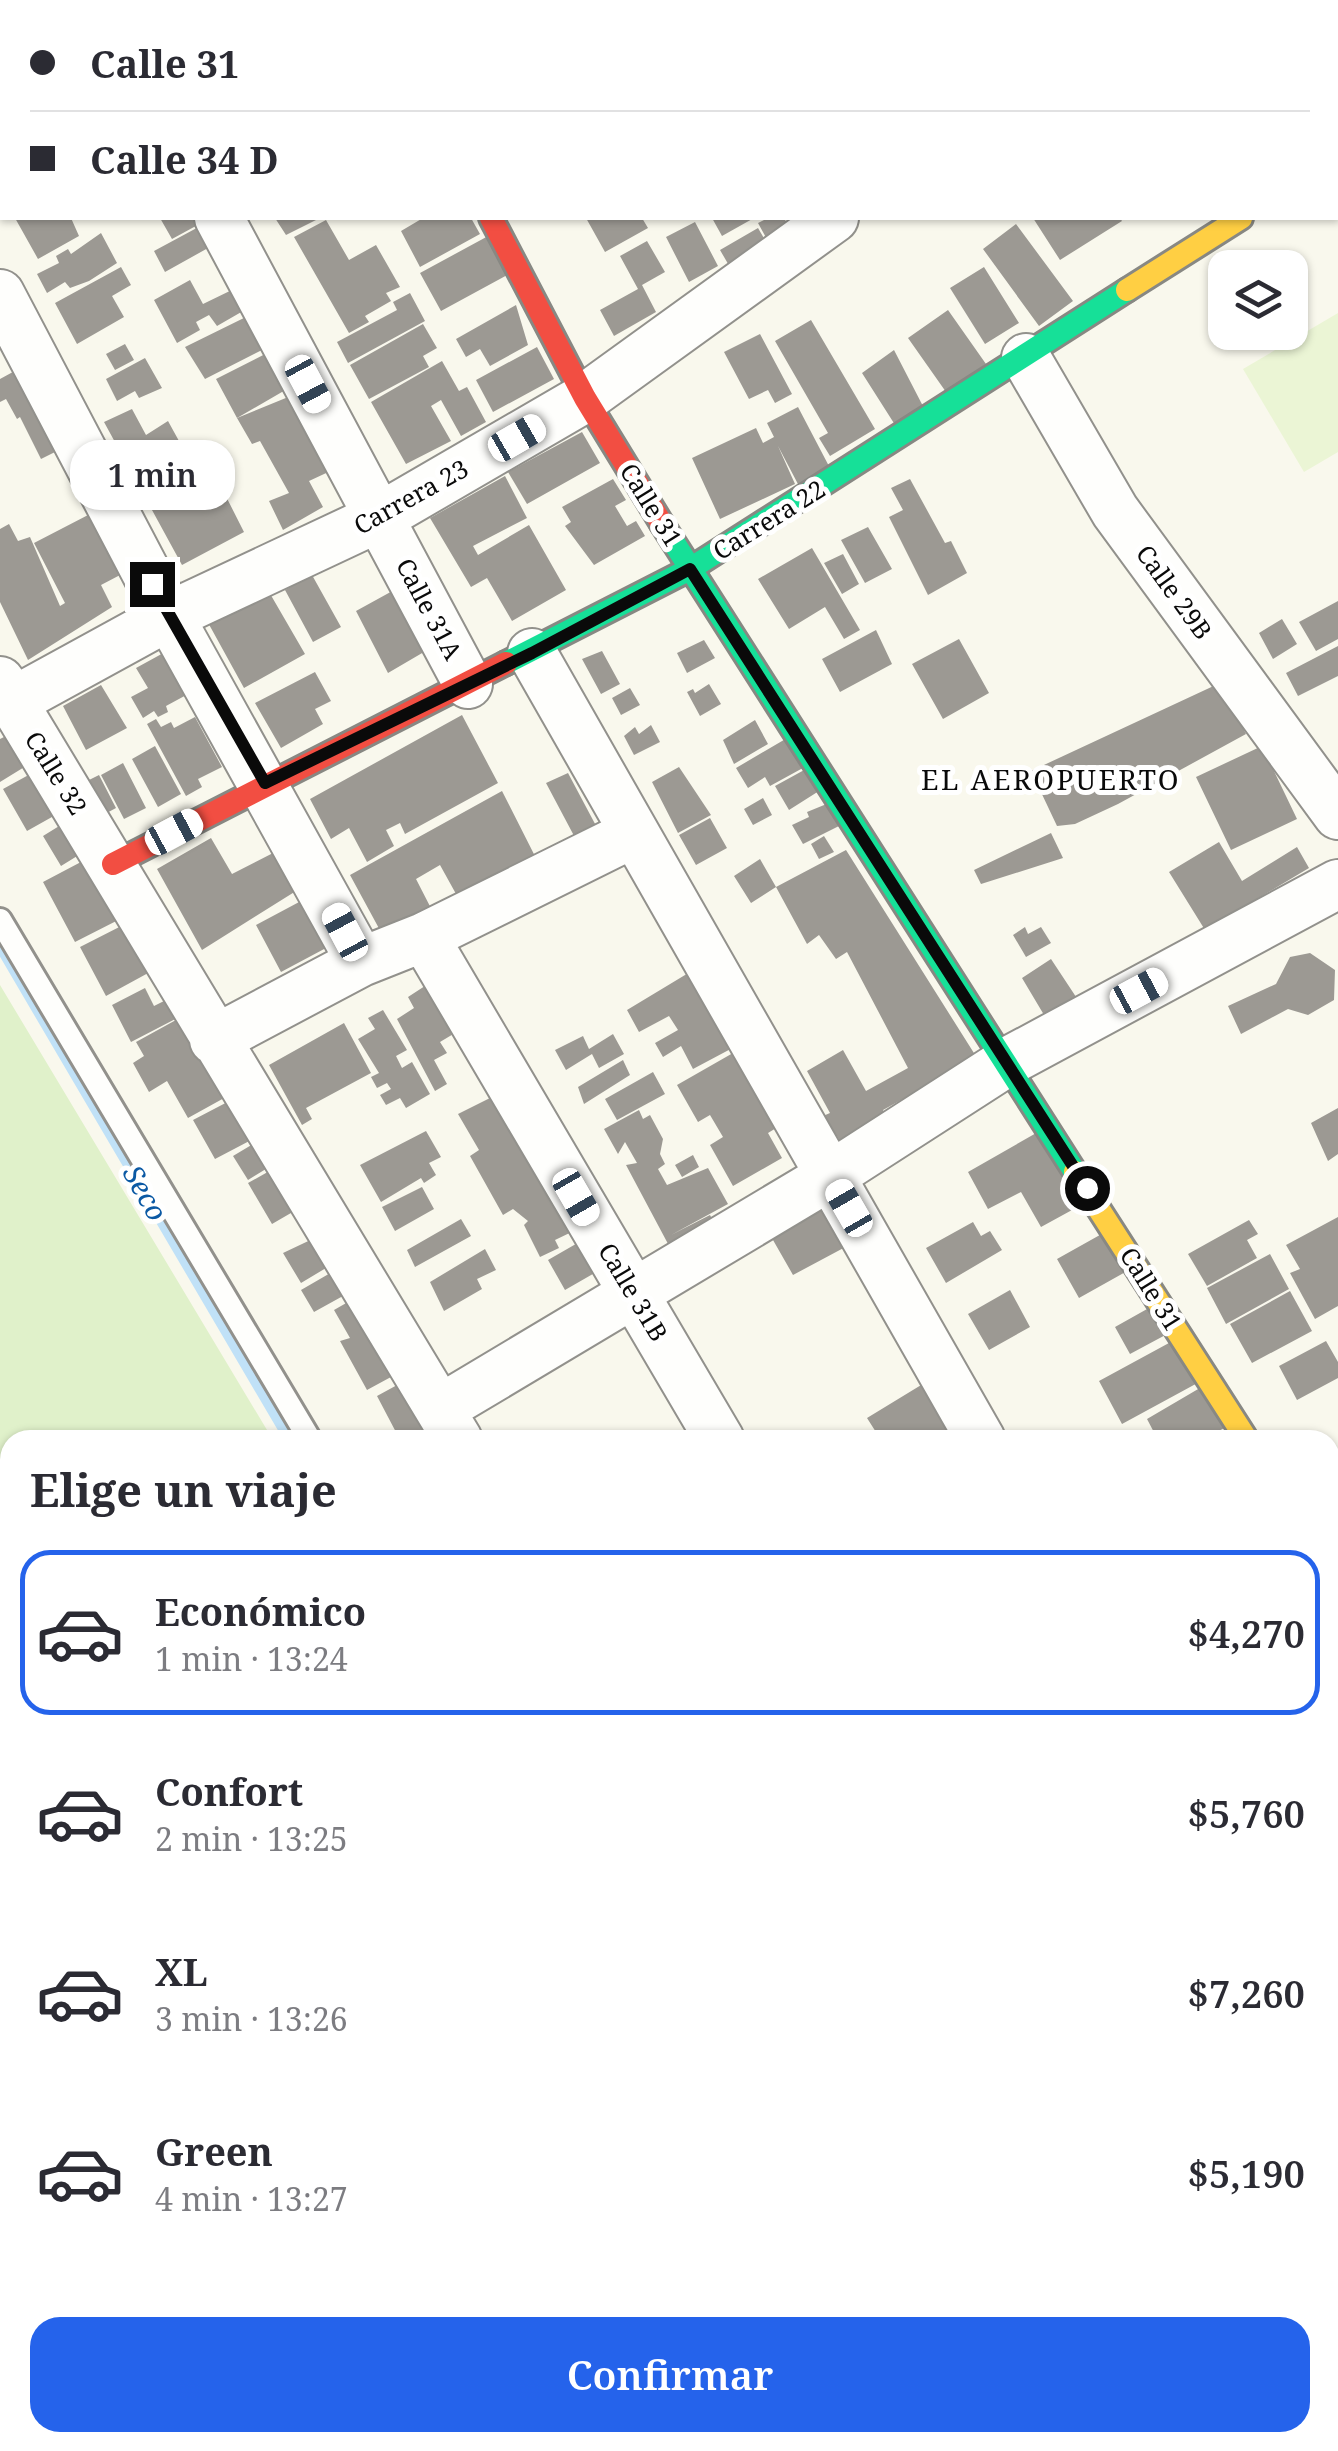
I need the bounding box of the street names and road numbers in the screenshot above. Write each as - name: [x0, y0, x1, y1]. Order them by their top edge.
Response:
- street label: Carrera 23: [347, 451, 474, 542]
- street label: Calle 31: [613, 456, 691, 553]
- street label: Carrera 22: [706, 471, 831, 567]
- street label: Calle 29B: [1129, 537, 1221, 646]
- street label: Calle 31A: [389, 552, 471, 666]
- street label: Calle 32: [18, 724, 96, 821]
- street label: Calle 31B: [591, 1236, 677, 1347]
- street label: Calle 31: [1113, 1240, 1191, 1337]

